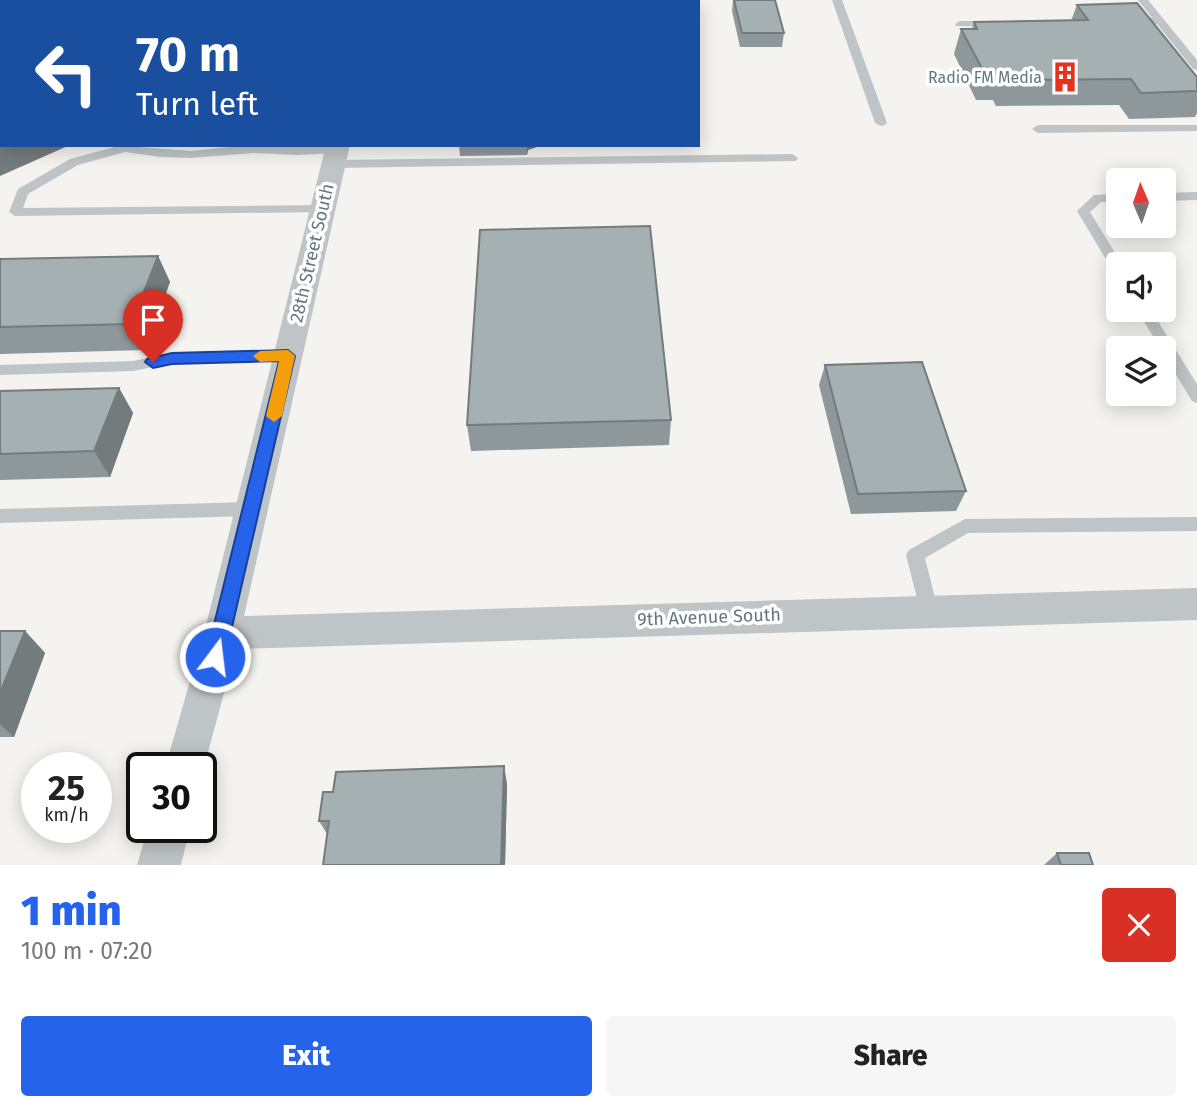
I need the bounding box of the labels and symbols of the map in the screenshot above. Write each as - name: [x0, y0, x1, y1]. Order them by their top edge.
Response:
- building icon: Radio FM Media: [1048, 60, 1082, 94]
- place label: Radio FM Media: [928, 68, 1042, 87]
- north arrow: [1106, 168, 1176, 238]
- street label: 28th Street South: [285, 181, 339, 325]
- pin: [123, 290, 183, 362]
- street label: 9th Avenue South: [637, 604, 781, 630]
- position arrow: [178, 620, 252, 694]
- speed limit sign: 30: [126, 752, 217, 843]

